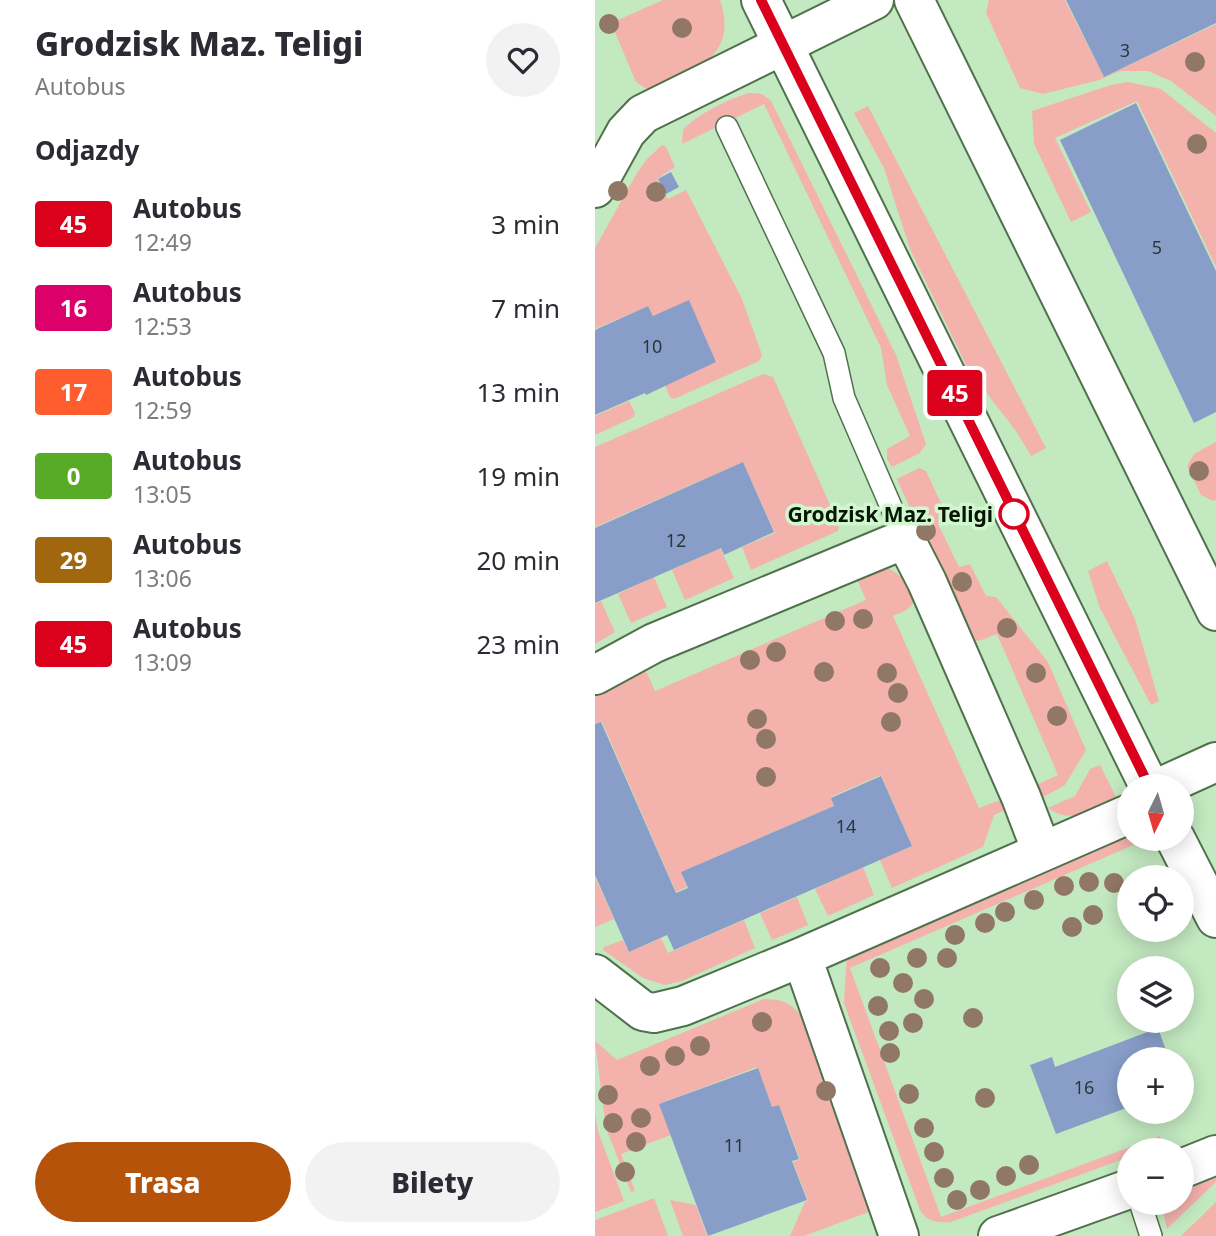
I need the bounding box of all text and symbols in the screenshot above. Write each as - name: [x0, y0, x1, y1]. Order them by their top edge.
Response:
- text: Grodzisk Maz. Teligi: [35, 21, 363, 66]
- button: heart: [486, 23, 560, 97]
- house number: 3: [1120, 38, 1130, 62]
- text: Autobus: [35, 70, 126, 102]
- text: Odjazdy: [35, 132, 139, 168]
- text: Autobus: [133, 190, 242, 226]
- text: 3 min: [491, 206, 560, 242]
- text: 45: [60, 207, 87, 240]
- text: 12:49: [133, 226, 192, 258]
- house number: 5: [1152, 235, 1162, 259]
- text: Autobus: [133, 274, 242, 310]
- text: 7 min: [491, 290, 560, 326]
- text: 16: [60, 291, 87, 324]
- text: 12:53: [133, 310, 192, 342]
- house number: 10: [642, 334, 662, 358]
- text: Autobus: [133, 358, 242, 394]
- line badge: 45: [923, 370, 987, 416]
- text: 13 min: [476, 374, 560, 410]
- text: 17: [60, 375, 87, 408]
- text: 45: [941, 376, 969, 409]
- text: 12:59: [133, 394, 192, 426]
- text: Autobus: [133, 442, 242, 478]
- text: 19 min: [476, 458, 560, 494]
- text: 0: [67, 459, 80, 492]
- text: 13:05: [133, 478, 192, 510]
- marker: Grodzisk Maz. Teligi: [999, 499, 1029, 529]
- place label: Grodzisk Maz. Teligi: [787, 500, 993, 528]
- text: Autobus: [133, 526, 242, 562]
- house number: 12: [666, 528, 686, 552]
- text: 20 min: [476, 542, 560, 578]
- text: 29: [60, 543, 87, 576]
- text: 13:06: [133, 562, 192, 594]
- text: Autobus: [133, 610, 242, 646]
- text: 23 min: [476, 626, 560, 662]
- text: 45: [60, 627, 87, 660]
- text: 13:09: [133, 646, 192, 678]
- north arrow: [1117, 774, 1193, 850]
- map controls: [1117, 774, 1194, 1215]
- house number: 14: [836, 814, 856, 838]
- button: locate: [1117, 865, 1194, 942]
- button: layers: [1117, 956, 1194, 1033]
- button: +: [1117, 1047, 1194, 1124]
- house number: 16: [1074, 1075, 1094, 1099]
- house number: 11: [724, 1133, 744, 1157]
- button: −: [1117, 1138, 1194, 1215]
- button: Trasa: [35, 1142, 291, 1222]
- button: Bilety: [305, 1142, 560, 1222]

